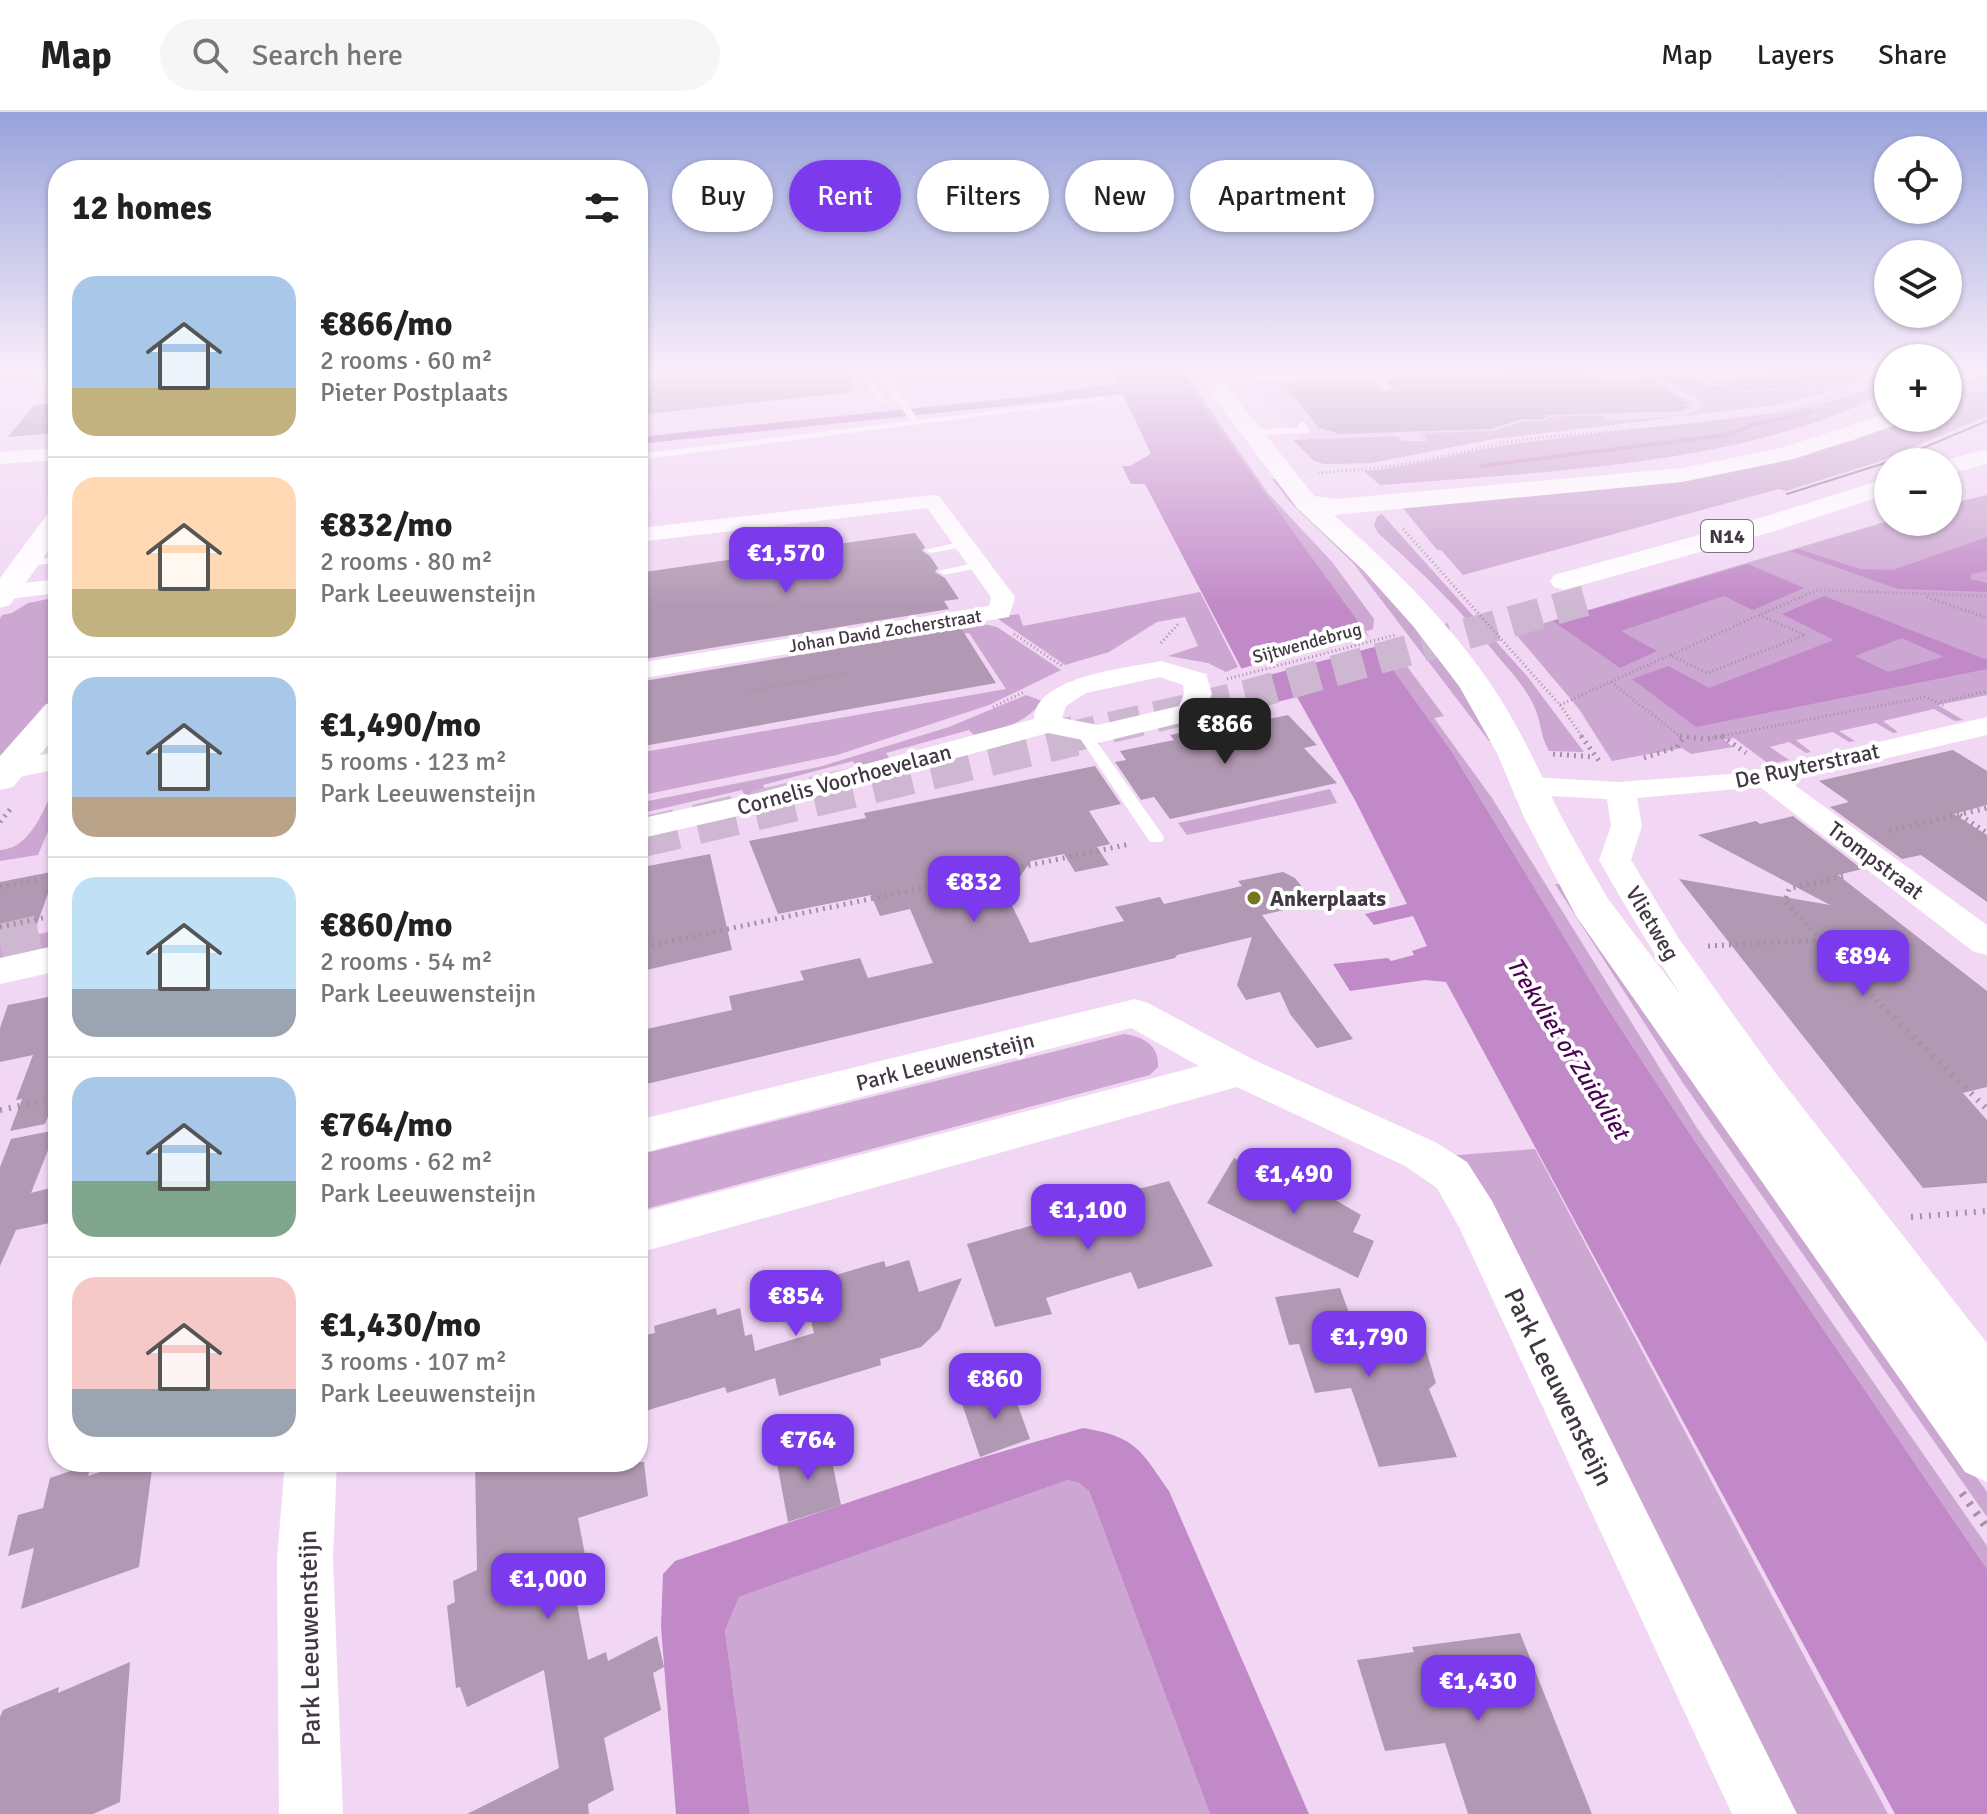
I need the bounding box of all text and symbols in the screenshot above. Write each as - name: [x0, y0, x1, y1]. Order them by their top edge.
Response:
- search box: [160, 19, 720, 91]
- text: Map: [40, 32, 112, 79]
- icon: search: [188, 33, 232, 77]
- text: Search here: [252, 37, 403, 74]
- text: Map: [1661, 38, 1713, 72]
- text: Layers: [1757, 38, 1834, 72]
- text: Share: [1878, 38, 1947, 72]
- map controls: [1874, 136, 1962, 536]
- button: locate: [1874, 136, 1962, 224]
- chip: Buy: [672, 160, 773, 232]
- chip: Rent: [789, 160, 901, 232]
- chip: Filters: [917, 160, 1049, 232]
- chip: New: [1065, 160, 1174, 232]
- chip: Apartment: [1190, 160, 1374, 232]
- icon: filters: [580, 186, 624, 230]
- text: 12 homes: [72, 187, 212, 229]
- button: layers: [1874, 240, 1962, 328]
- text: €866/mo: [320, 303, 453, 345]
- icon: home: [136, 308, 232, 404]
- button: +: [1874, 344, 1962, 432]
- text: 2 rooms · 60 m²: [320, 345, 493, 377]
- text: Pieter Postplaats: [320, 377, 508, 409]
- button: −: [1874, 448, 1962, 536]
- text: €832/mo: [320, 504, 453, 546]
- icon: home: [136, 509, 232, 605]
- road number: N14: [1701, 520, 1753, 552]
- pin: €1,570: [721, 527, 851, 595]
- text: €1,570: [747, 537, 825, 569]
- text: 2 rooms · 80 m²: [320, 546, 493, 578]
- text: Park Leeuwensteijn: [320, 578, 536, 610]
- street label: Johan David Zocherstraat: [787, 605, 983, 657]
- street label: Sijtwendebrug: [1250, 618, 1364, 668]
- pin: €866: [1178, 698, 1272, 766]
- text: €1,490/mo: [320, 704, 481, 746]
- text: €866: [1197, 708, 1253, 740]
- icon: home: [136, 709, 232, 805]
- street label: De Ruyterstraat: [1732, 737, 1882, 794]
- street label: Cornelis Voorhoevelaan: [734, 738, 954, 821]
- text: 5 rooms · 123 m²: [320, 746, 507, 778]
- text: Park Leeuwensteijn: [320, 778, 536, 810]
- street label: Trompstraat: [1822, 816, 1929, 905]
- pin: €832: [927, 856, 1021, 924]
- text: €832: [946, 866, 1002, 898]
- street label: Vlietweg: [1620, 881, 1685, 965]
- place label: Ankerplaats: [1270, 885, 1386, 912]
- marker: Ankerplaats: [1245, 889, 1263, 907]
- text: €860/mo: [320, 904, 453, 946]
- icon: home: [136, 909, 232, 1005]
- pin: €894: [1816, 930, 1910, 998]
- text: €894: [1835, 940, 1891, 972]
- text: 2 rooms · 54 m²: [320, 946, 493, 978]
- water label: Trekvliet of Zuidvliet: [1500, 952, 1637, 1147]
- text: Park Leeuwensteijn: [320, 978, 536, 1010]
- street label: Park Leeuwensteijn: [853, 1026, 1037, 1097]
- text: €764/mo: [320, 1104, 453, 1146]
- icon: home: [136, 1109, 232, 1205]
- text: 2 rooms · 62 m²: [320, 1146, 493, 1178]
- pin: €1,490: [1229, 1148, 1359, 1216]
- text: €1,490: [1255, 1158, 1333, 1190]
- text: Park Leeuwensteijn: [320, 1178, 536, 1210]
- pin: €1,100: [1023, 1184, 1153, 1252]
- text: €1,100: [1049, 1194, 1127, 1226]
- pin: €854: [749, 1270, 843, 1338]
- text: €854: [768, 1280, 824, 1312]
- street label: Park Leeuwensteijn: [1496, 1283, 1620, 1492]
- text: €1,430/mo: [320, 1304, 481, 1346]
- icon: home: [136, 1309, 232, 1405]
- pin: €1,790: [1304, 1311, 1434, 1379]
- text: €1,790: [1330, 1321, 1408, 1353]
- text: 3 rooms · 107 m²: [320, 1346, 507, 1378]
- pin: €860: [948, 1353, 1042, 1421]
- text: €860: [967, 1363, 1023, 1395]
- text: Park Leeuwensteijn: [320, 1378, 536, 1410]
- pin: €764: [761, 1414, 855, 1482]
- text: €764: [780, 1424, 836, 1456]
- street label: Park Leeuwensteijn: [292, 1530, 328, 1746]
- pin: €1,000: [483, 1553, 613, 1621]
- text: €1,000: [509, 1563, 587, 1595]
- pin: €1,430: [1413, 1655, 1543, 1723]
- text: €1,430: [1439, 1665, 1517, 1697]

